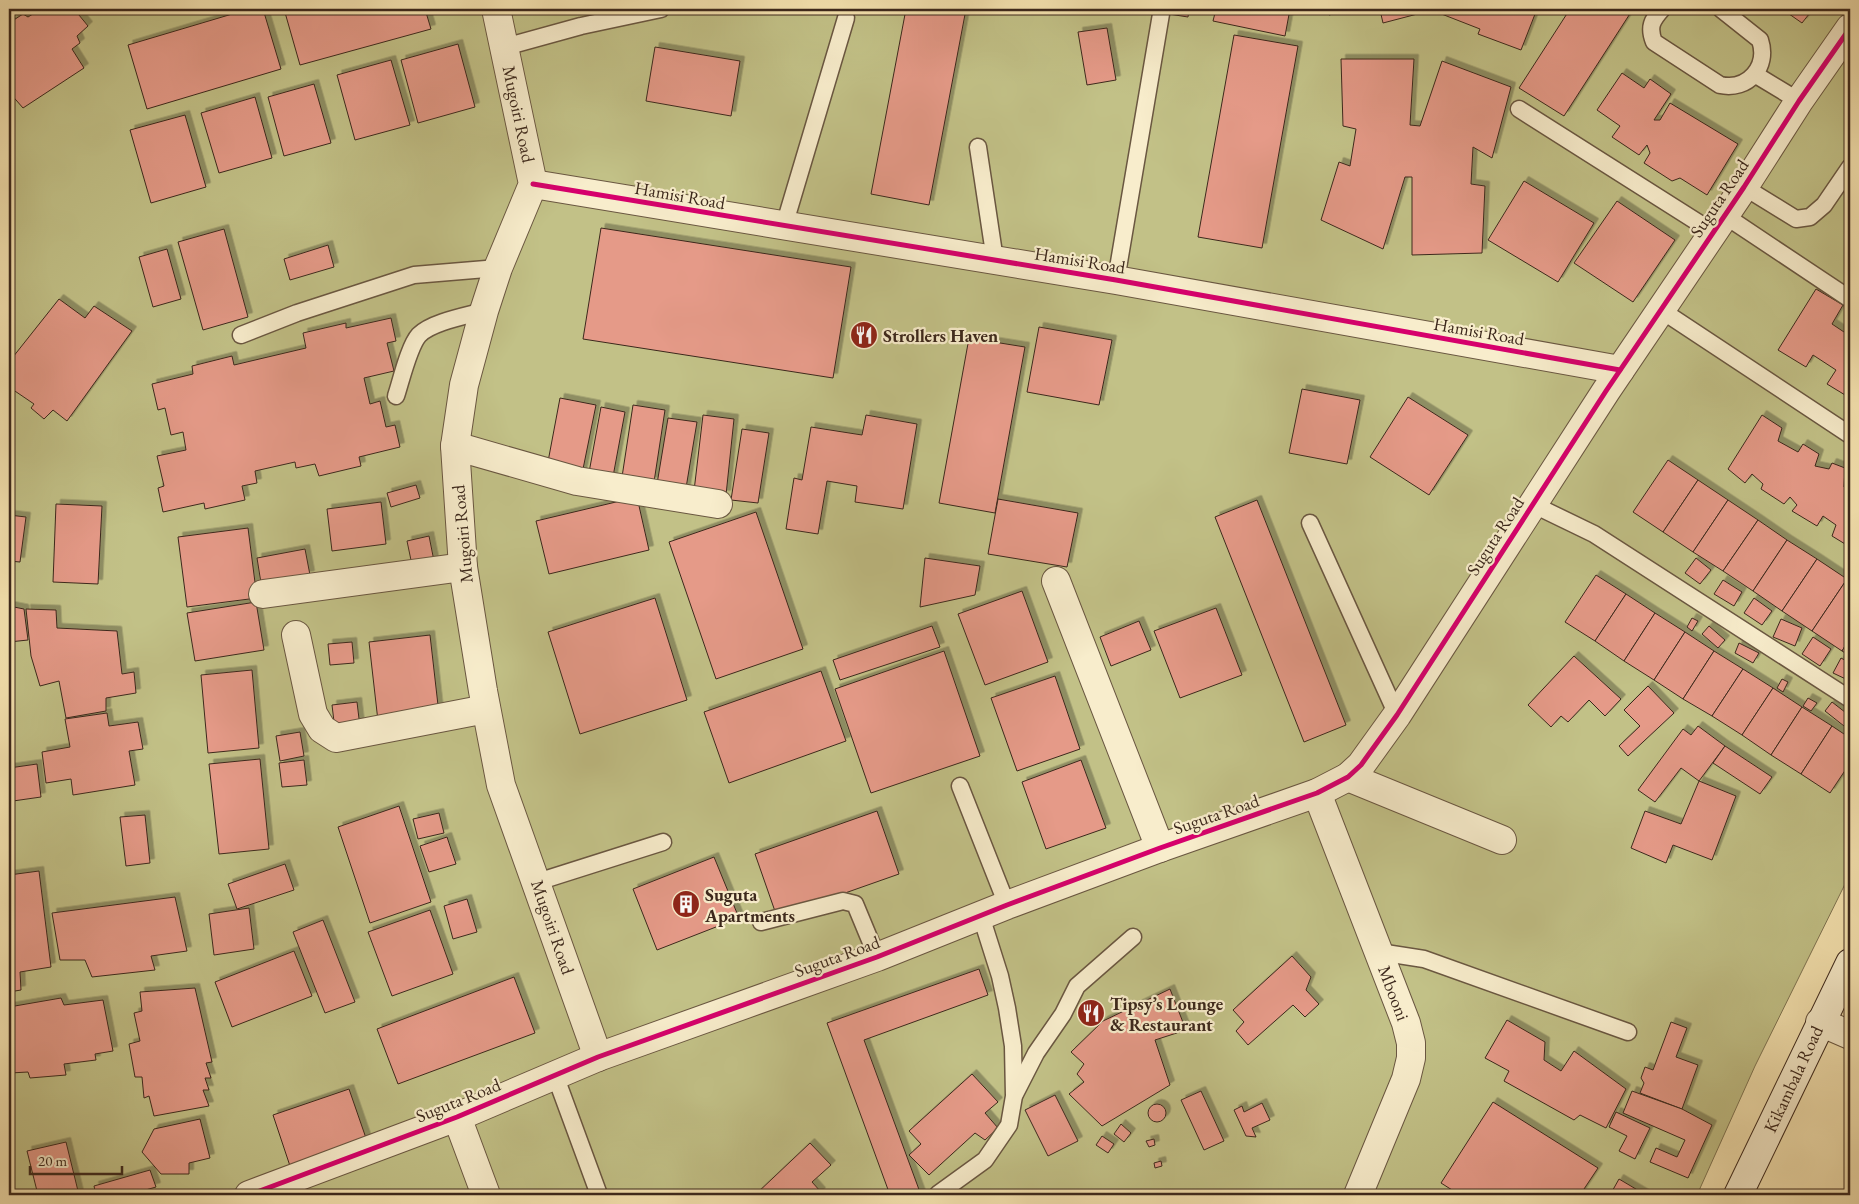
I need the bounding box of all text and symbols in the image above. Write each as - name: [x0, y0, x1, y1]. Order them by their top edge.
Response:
- street label: Mugoiri Road: [498, 63, 541, 165]
- street label: Suguta Road: [1685, 154, 1754, 241]
- street label: Hamisi Road: [633, 176, 728, 214]
- street label: Hamisi Road: [1033, 241, 1128, 279]
- street label: Hamisi Road: [1432, 312, 1527, 350]
- restaurant icon: Strollers Haven: [849, 320, 879, 350]
- place label: Strollers Haven: [883, 324, 998, 347]
- street label: Mugoiri Road: [446, 483, 478, 584]
- street label: Suguta Road: [1461, 492, 1529, 580]
- street label: Suguta Road: [1170, 788, 1263, 839]
- street label: Mugoiri Road: [526, 877, 580, 978]
- place label: Suguta Apartments: [704, 883, 795, 927]
- building icon: Suguta Apartments: [671, 889, 701, 919]
- street label: Suguta Road: [791, 930, 884, 982]
- street label: Mbooni: [1373, 962, 1415, 1024]
- place label: Tipsy’s Lounge & Restaurant: [1110, 992, 1224, 1036]
- restaurant icon: Tipsy’s Lounge & Restaurant: [1076, 998, 1106, 1028]
- street label: Kikambala Road: [1758, 1021, 1828, 1136]
- street label: Suguta Road: [412, 1072, 505, 1127]
- scale bar: [30, 1144, 122, 1176]
- text: 20 m: [38, 1151, 67, 1170]

